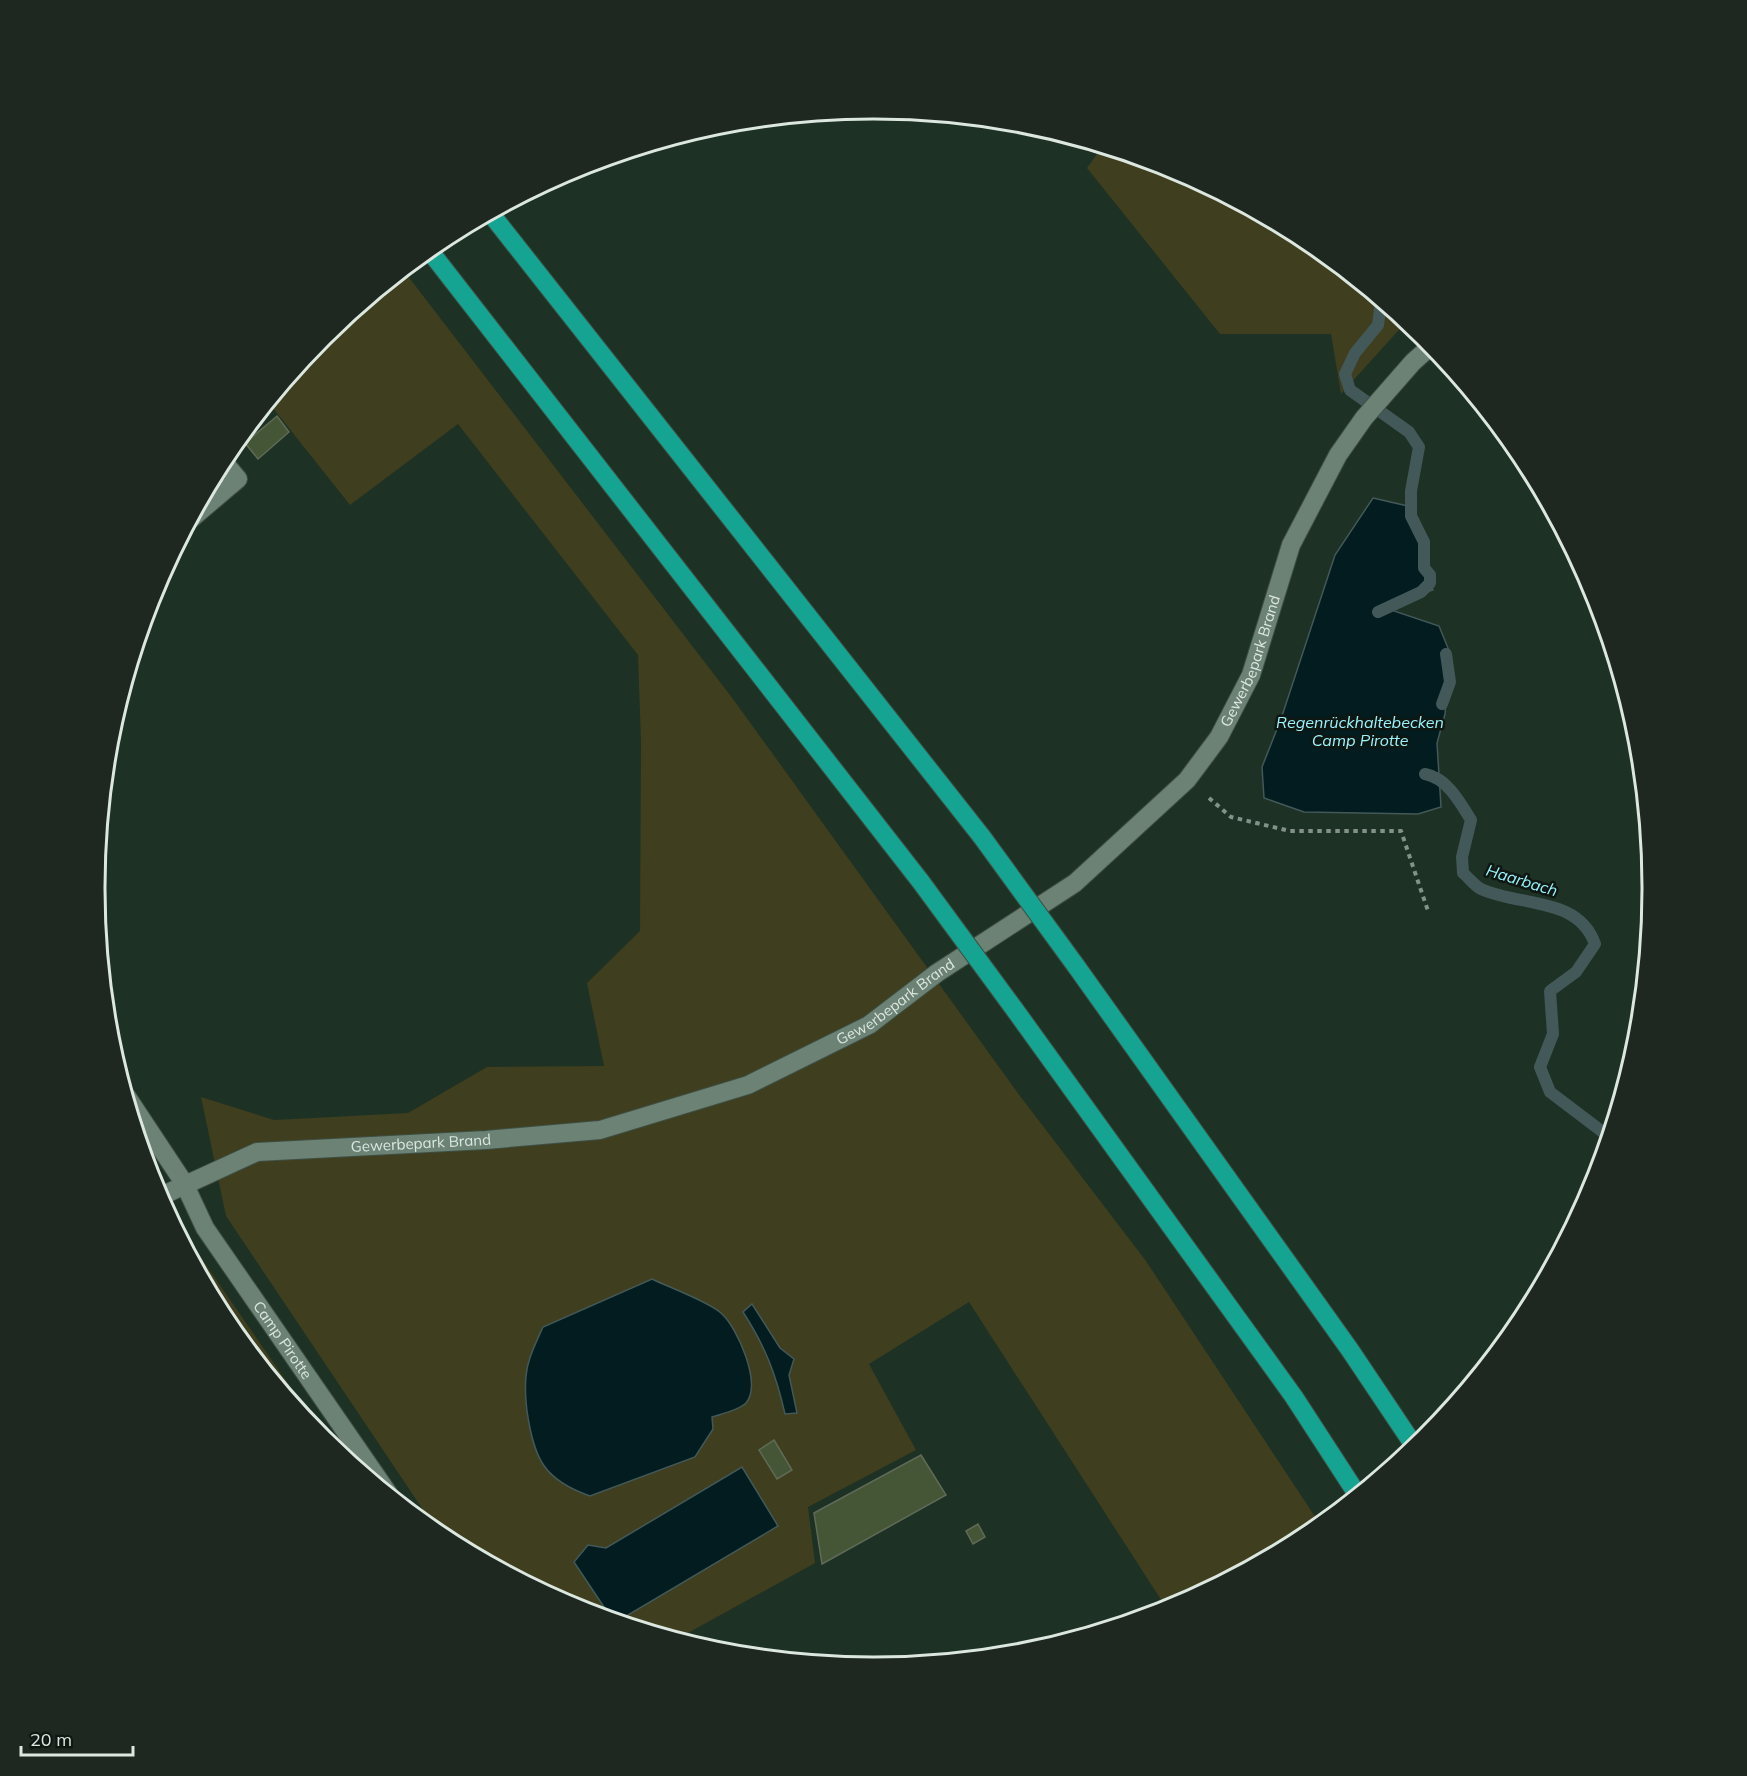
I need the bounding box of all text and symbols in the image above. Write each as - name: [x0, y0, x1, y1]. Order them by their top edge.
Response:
- street label: Gewerbepark Brand: [1216, 593, 1284, 730]
- water label: Regenrückhaltebecken Camp Pirotte: [1276, 712, 1444, 750]
- water label: Haarbach: [1484, 860, 1560, 900]
- street label: Gewerbepark Brand: [833, 954, 958, 1049]
- street label: Gewerbepark Brand: [350, 1130, 492, 1156]
- street label: Camp Pirotte: [249, 1297, 316, 1383]
- scale bar: [21, 1719, 134, 1757]
- text: 20 m: [30, 1728, 72, 1751]

